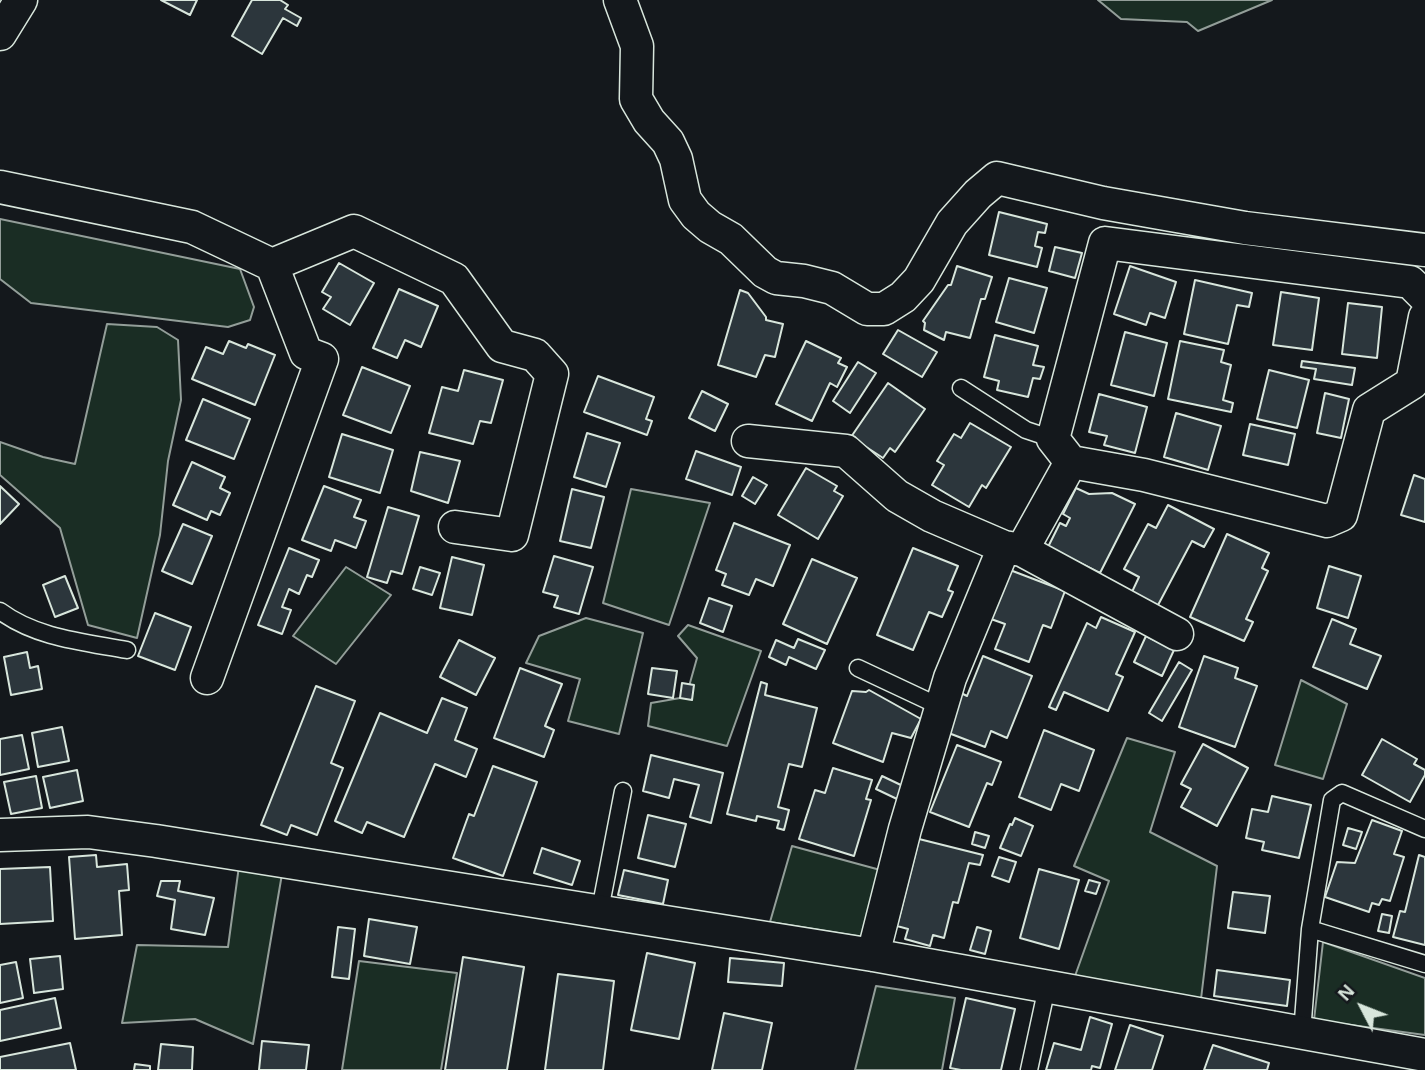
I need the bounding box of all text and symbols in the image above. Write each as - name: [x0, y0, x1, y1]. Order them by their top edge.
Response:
- north arrow: [1327, 972, 1397, 1042]
- text: N: [1334, 980, 1358, 1005]

